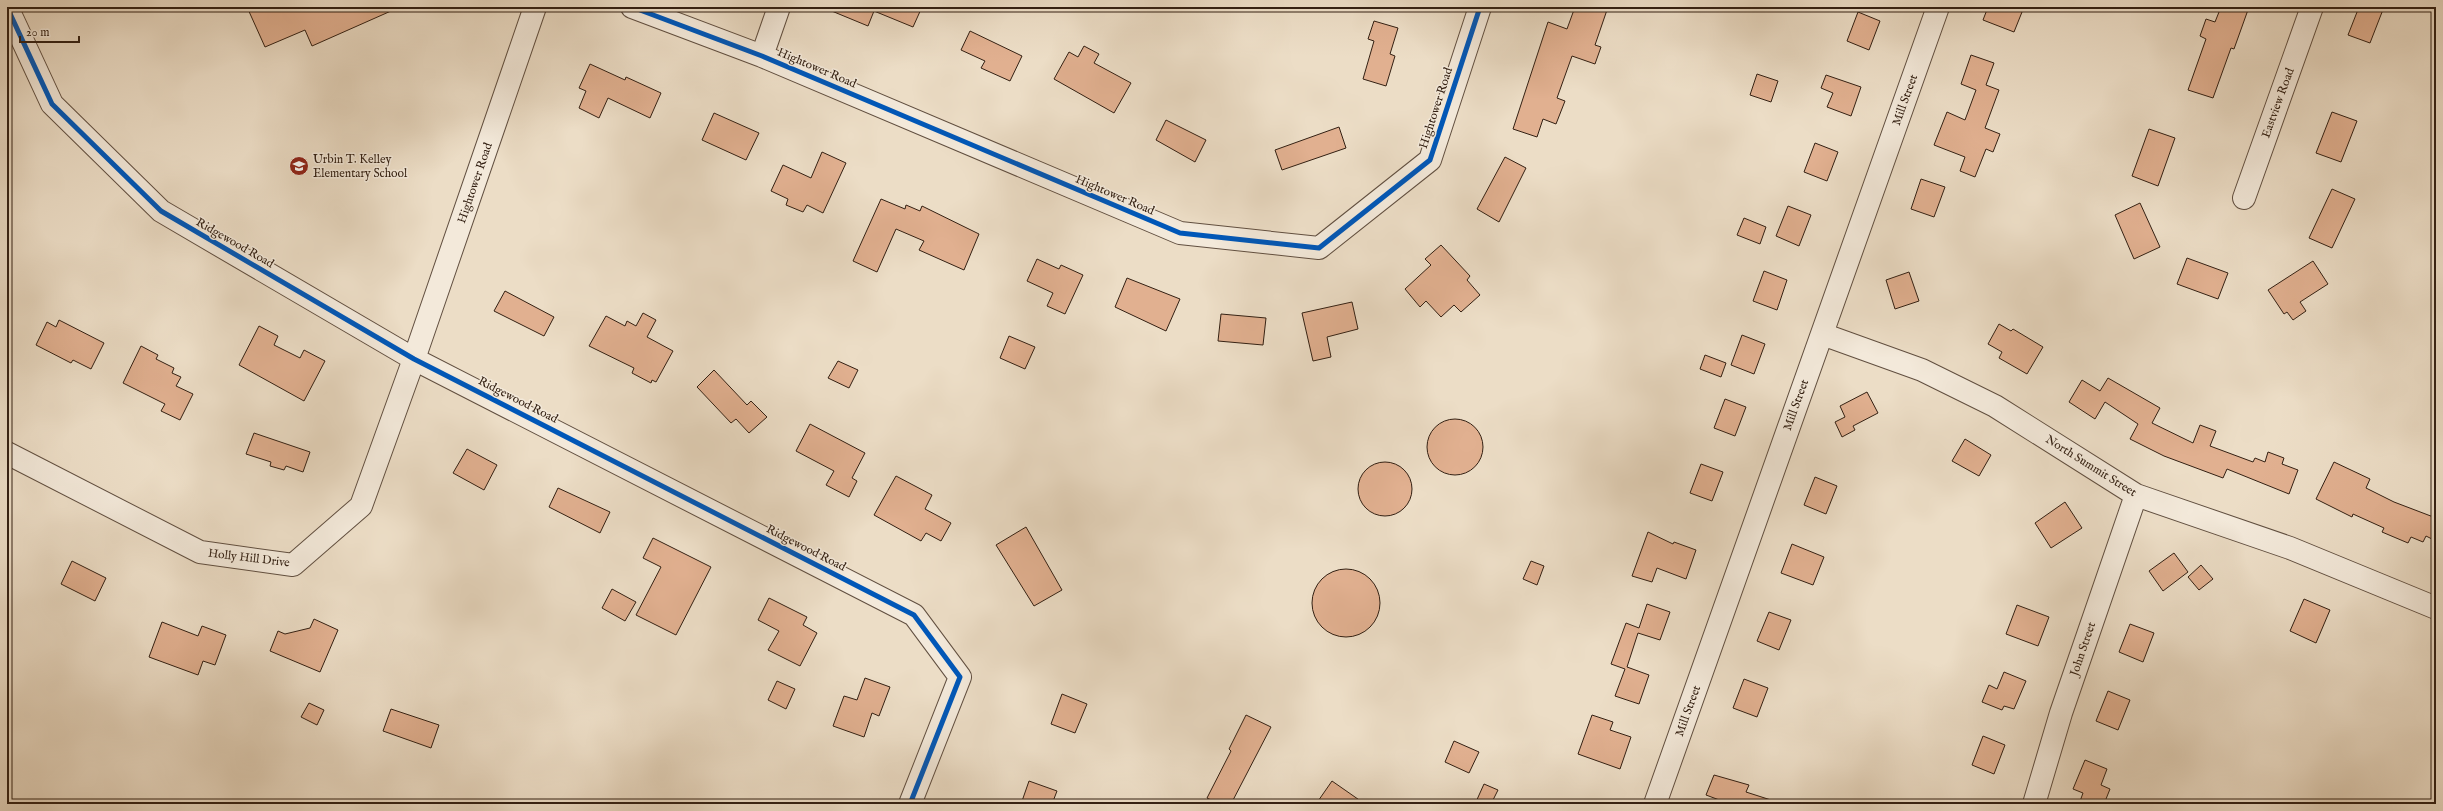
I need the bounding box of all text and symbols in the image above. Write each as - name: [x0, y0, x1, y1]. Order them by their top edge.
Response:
- scale bar: [20, 18, 79, 44]
- text: 20 m: [26, 25, 49, 40]
- street label: Hightower Road: [775, 45, 859, 92]
- street label: Hightower Road: [1416, 65, 1456, 150]
- street label: Eastview Road: [2258, 65, 2298, 140]
- street label: Mill Street: [1889, 72, 1921, 128]
- street label: Hightower Road: [454, 140, 496, 225]
- place label: Urbin T. Kelley Elementary School: [313, 152, 408, 181]
- school or university icon: Urbin T. Kelley Elementary School: [288, 155, 310, 177]
- street label: Hightower Road: [1073, 172, 1157, 219]
- street label: Ridgewood Road: [193, 215, 277, 272]
- street label: Ridgewood Road: [476, 373, 561, 427]
- street label: Mill Street: [1780, 377, 1812, 433]
- street label: North Summit Street: [2043, 432, 2139, 500]
- street label: Ridgewood Road: [764, 521, 849, 575]
- street label: Holly Hill Drive: [207, 546, 291, 571]
- street label: John Street: [2066, 620, 2100, 680]
- street label: Mill Street: [1672, 683, 1704, 739]

